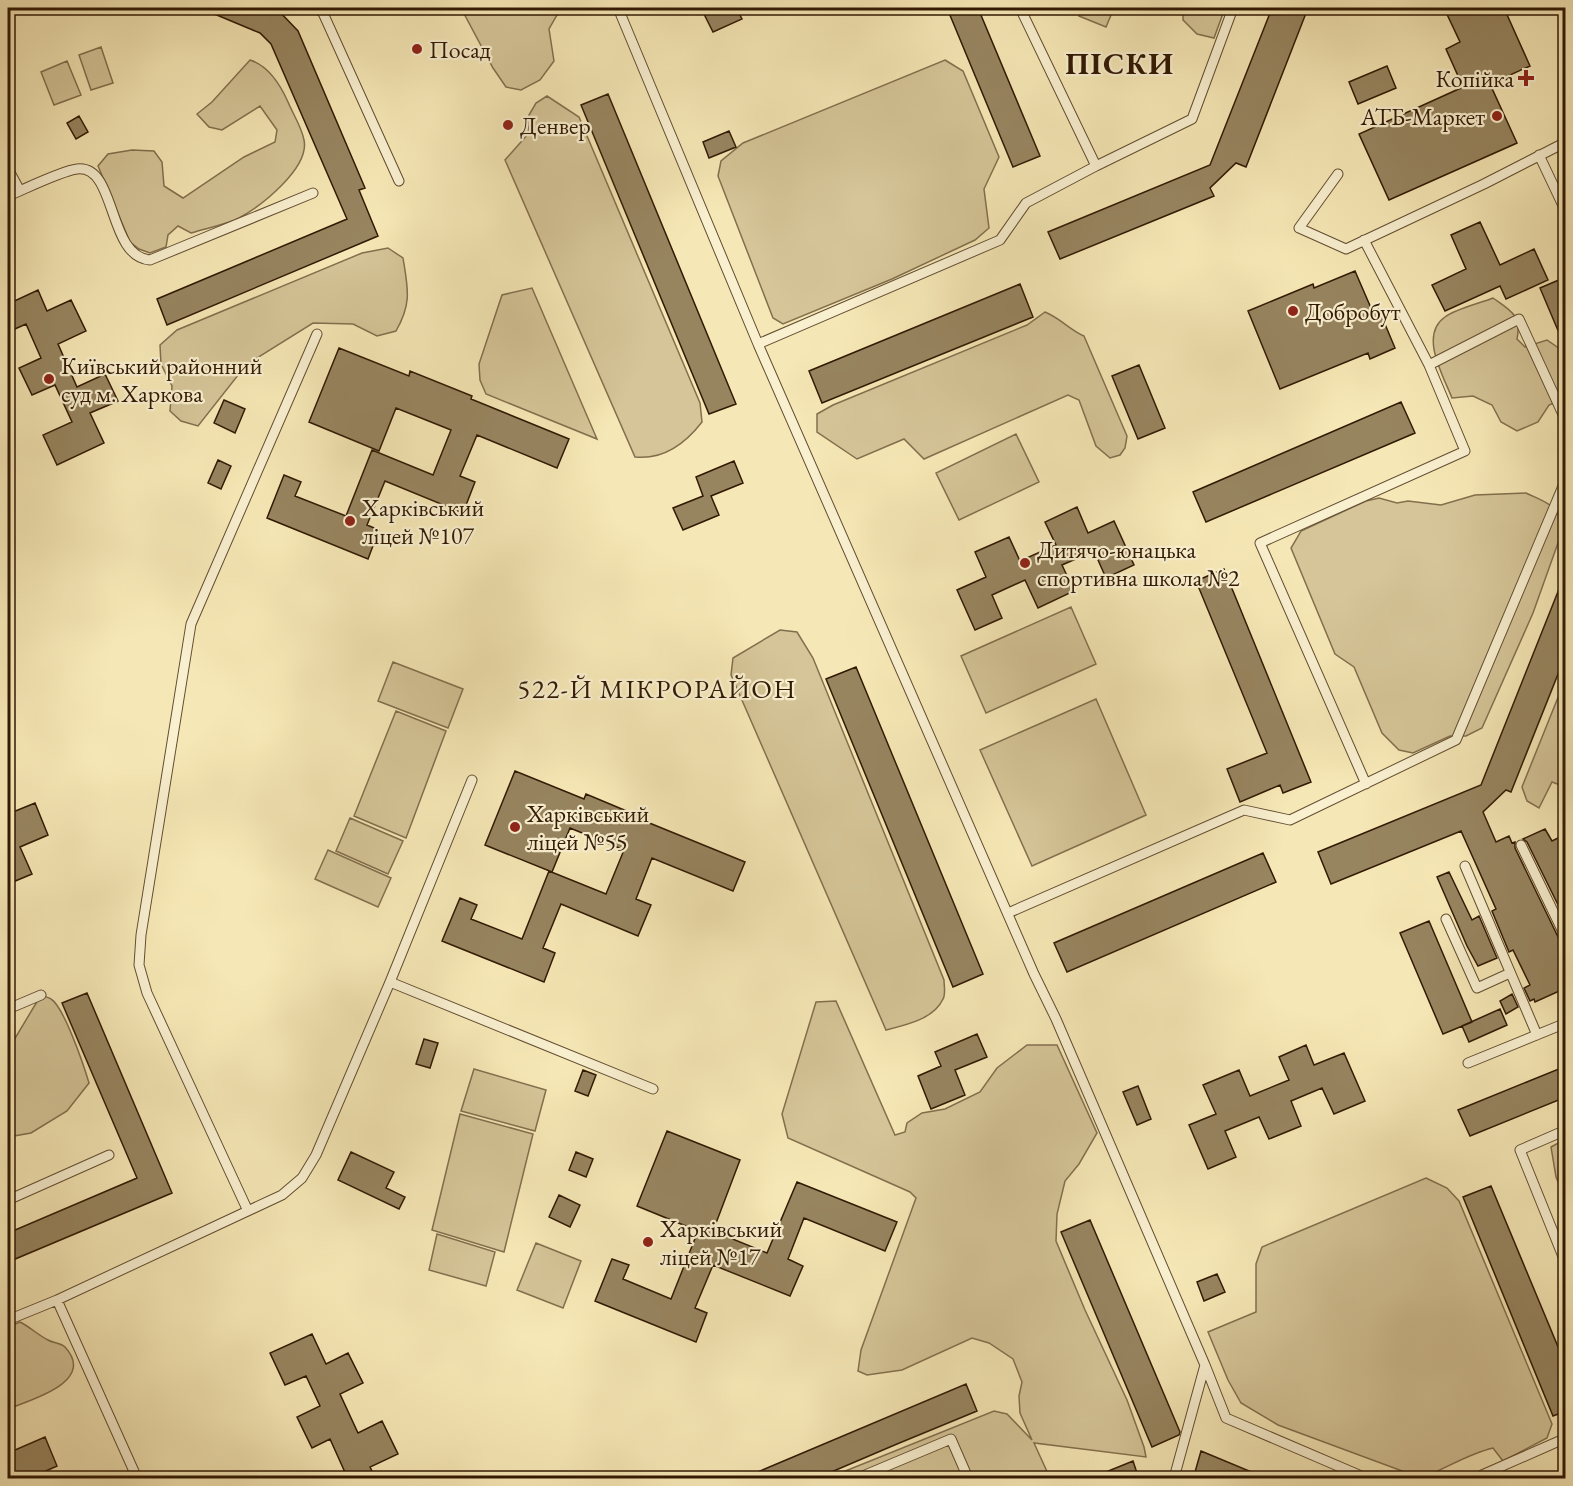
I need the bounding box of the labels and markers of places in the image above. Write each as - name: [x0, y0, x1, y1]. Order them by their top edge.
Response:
- place label: Посад: [429, 34, 491, 65]
- marker: Посад: [410, 42, 424, 56]
- place label: Копійка: [1435, 63, 1514, 94]
- marker: Копійка: [1519, 71, 1533, 85]
- place label: АТБ-Маркет: [1360, 101, 1485, 132]
- marker: АТБ-Маркет: [1490, 109, 1504, 123]
- place label: Денвер: [520, 110, 591, 141]
- marker: Денвер: [501, 118, 515, 132]
- place label: Добробут: [1305, 296, 1401, 327]
- marker: Добробут: [1286, 304, 1300, 318]
- place label: Київський районний суд м. Харкова: [61, 350, 263, 409]
- marker: Київський районний суд м. Харкова: [42, 372, 56, 386]
- place label: Харківський ліцей №107: [361, 492, 484, 551]
- marker: Харківський ліцей №107: [343, 514, 357, 528]
- place label: Дитячо-юнацька спортивна школа №2: [1037, 534, 1240, 593]
- marker: Дитячо-юнацька спортивна школа №2: [1018, 556, 1032, 570]
- place label: Харківський ліцей №55: [526, 798, 649, 857]
- marker: Харківський ліцей №55: [508, 820, 522, 834]
- place label: Харківський ліцей №17: [659, 1213, 782, 1272]
- marker: Харківський ліцей №17: [641, 1235, 655, 1249]

